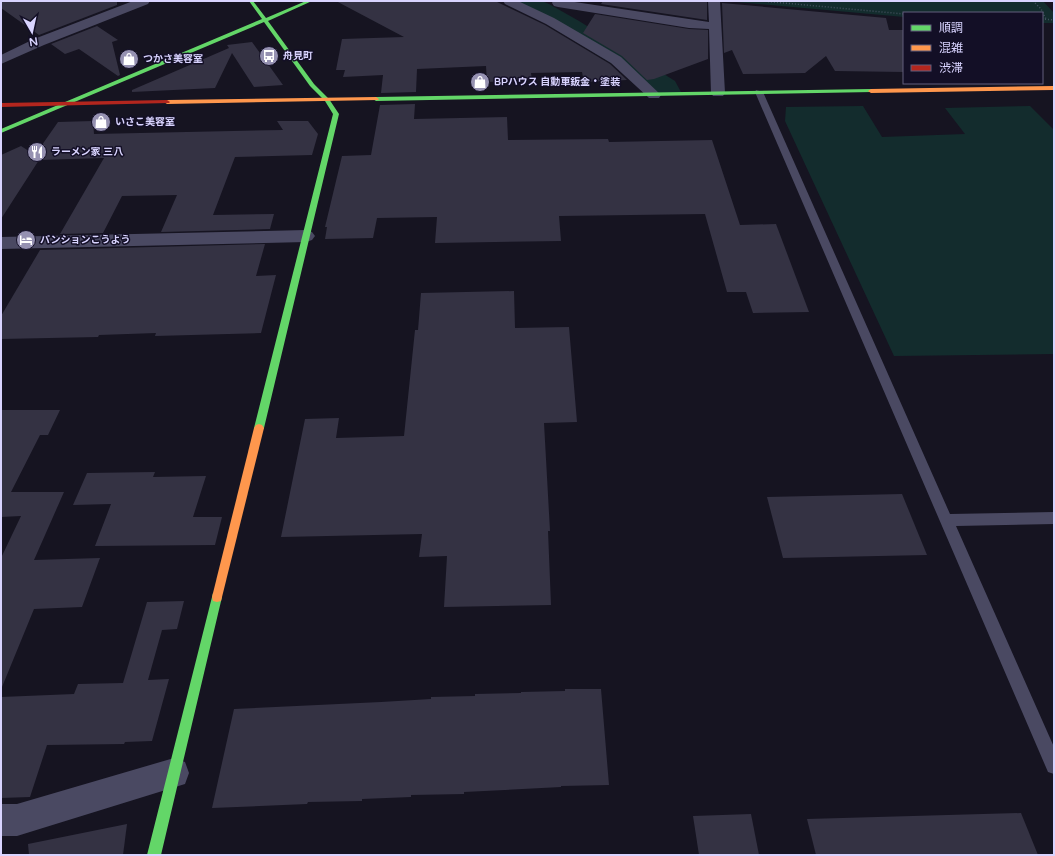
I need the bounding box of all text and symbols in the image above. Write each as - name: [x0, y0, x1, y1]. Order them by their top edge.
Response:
- north arrow: [12, 12, 52, 52]
- legend: [903, 12, 1043, 84]
- text: 順調: [939, 21, 963, 35]
- text: N: [28, 34, 39, 48]
- text: 混雑: [939, 41, 963, 55]
- bus stop icon: 舟見町: [258, 45, 280, 67]
- shop icon: つかさ美容室: [118, 48, 140, 70]
- place label: 舟見町: [283, 50, 313, 62]
- place label: つかさ美容室: [143, 53, 203, 65]
- text: 渋滞: [939, 61, 963, 75]
- shop icon: BPハウス 自動車鈑金・塗装: [469, 71, 491, 93]
- place label: BPハウス 自動車鈑金・塗装: [494, 76, 620, 88]
- shop icon: いさこ美容室: [90, 111, 112, 133]
- place label: いさこ美容室: [115, 116, 175, 128]
- restaurant icon: ラーメン家 三八: [26, 141, 48, 163]
- place label: ラーメン家 三八: [51, 146, 123, 158]
- hotel icon: パンションこうよう: [15, 229, 37, 251]
- place label: パンションこうよう: [40, 234, 131, 246]

